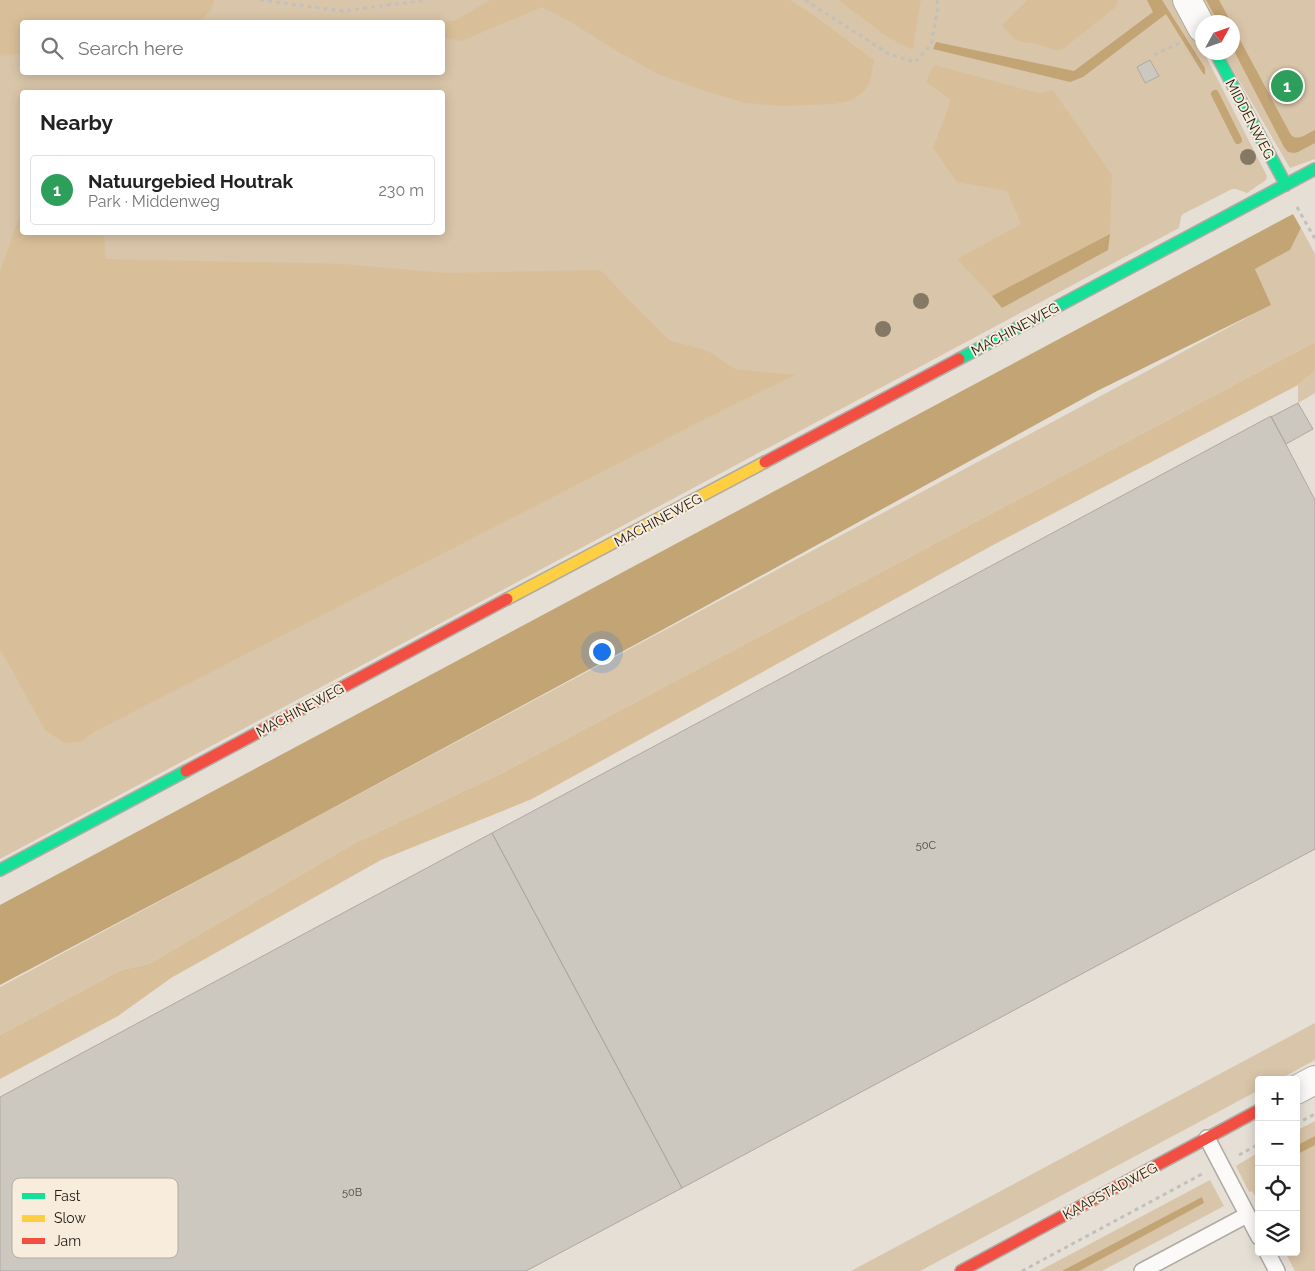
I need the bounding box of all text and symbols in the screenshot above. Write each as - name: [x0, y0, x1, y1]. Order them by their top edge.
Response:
- north arrow: [1195, 15, 1240, 60]
- search box: [20, 20, 445, 75]
- icon: search: [38, 34, 66, 62]
- text: Search here: [78, 37, 184, 59]
- pin: 1: [1271, 67, 1303, 105]
- street label: MIDDENWEG: [1222, 76, 1278, 162]
- text: Nearby: [40, 110, 113, 135]
- text: Natuurgebied Houtrak: [88, 170, 293, 192]
- text: 1: [53, 181, 61, 200]
- text: 230 m: [379, 181, 424, 200]
- text: Park · Middenweg: [88, 192, 220, 211]
- street label: MACHINEWEG: [968, 299, 1062, 359]
- street label: MACHINEWEG: [611, 490, 705, 550]
- your location: [589, 639, 615, 665]
- street label: MACHINEWEG: [253, 680, 347, 740]
- house number: 50C: [916, 839, 937, 852]
- map controls: [1255, 1076, 1300, 1256]
- button: +: [1255, 1076, 1300, 1121]
- button: −: [1255, 1121, 1300, 1166]
- street label: KAAPSTADWEG: [1060, 1159, 1160, 1223]
- button: locate: [1255, 1166, 1300, 1211]
- legend: [12, 1178, 178, 1258]
- house number: 50B: [342, 1186, 362, 1199]
- text: Fast: [54, 1188, 81, 1204]
- text: Slow: [54, 1210, 86, 1226]
- button: layers: [1255, 1211, 1300, 1256]
- text: Jam: [54, 1233, 81, 1249]

